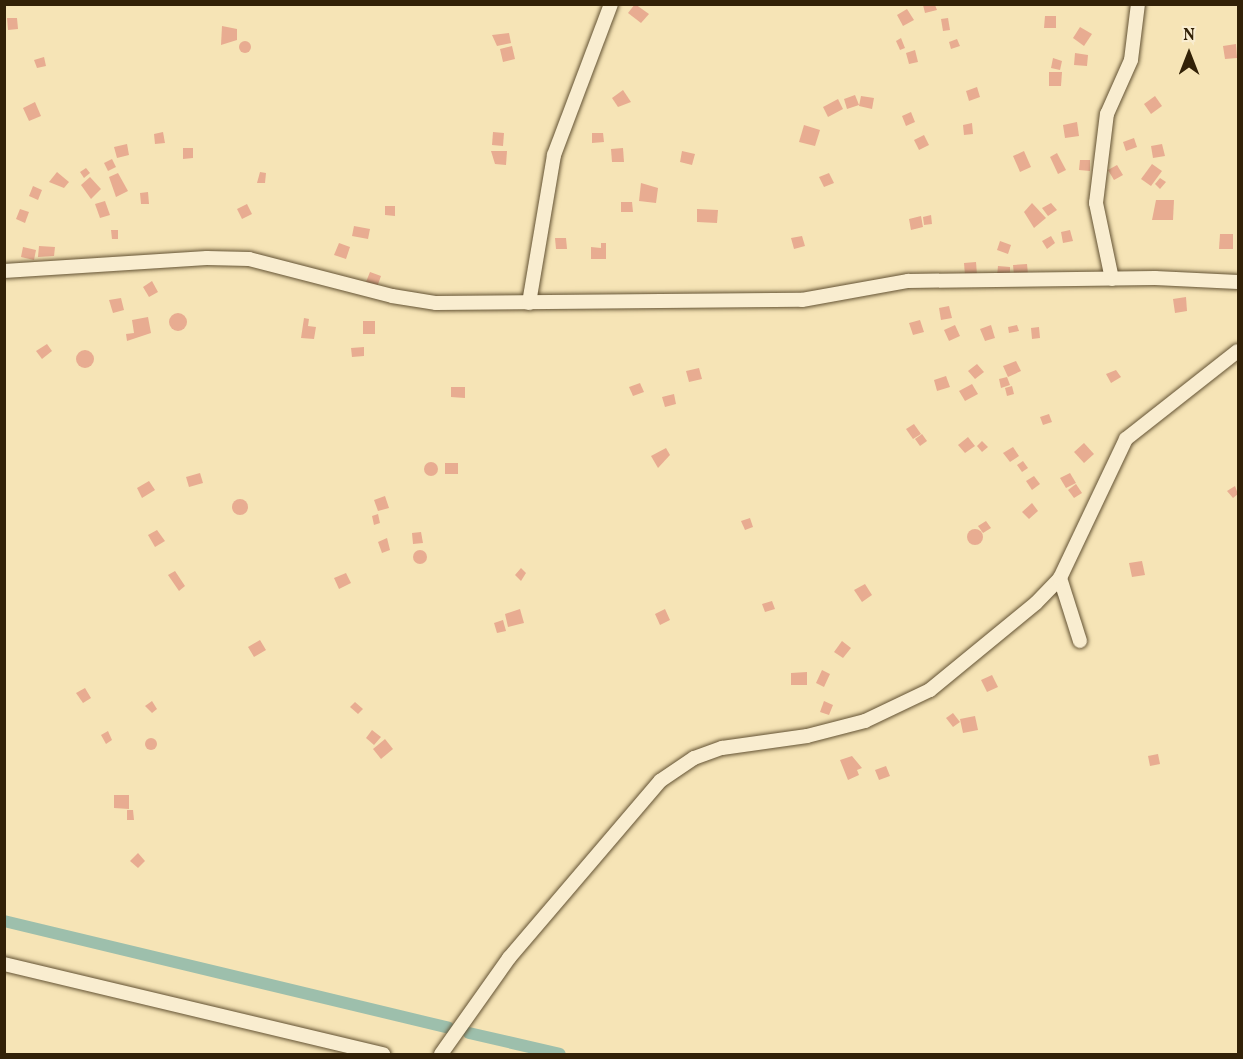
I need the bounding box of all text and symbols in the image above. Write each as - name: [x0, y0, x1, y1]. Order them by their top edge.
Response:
- north arrow: [1159, 24, 1219, 84]
- text: N: [1183, 25, 1195, 47]

